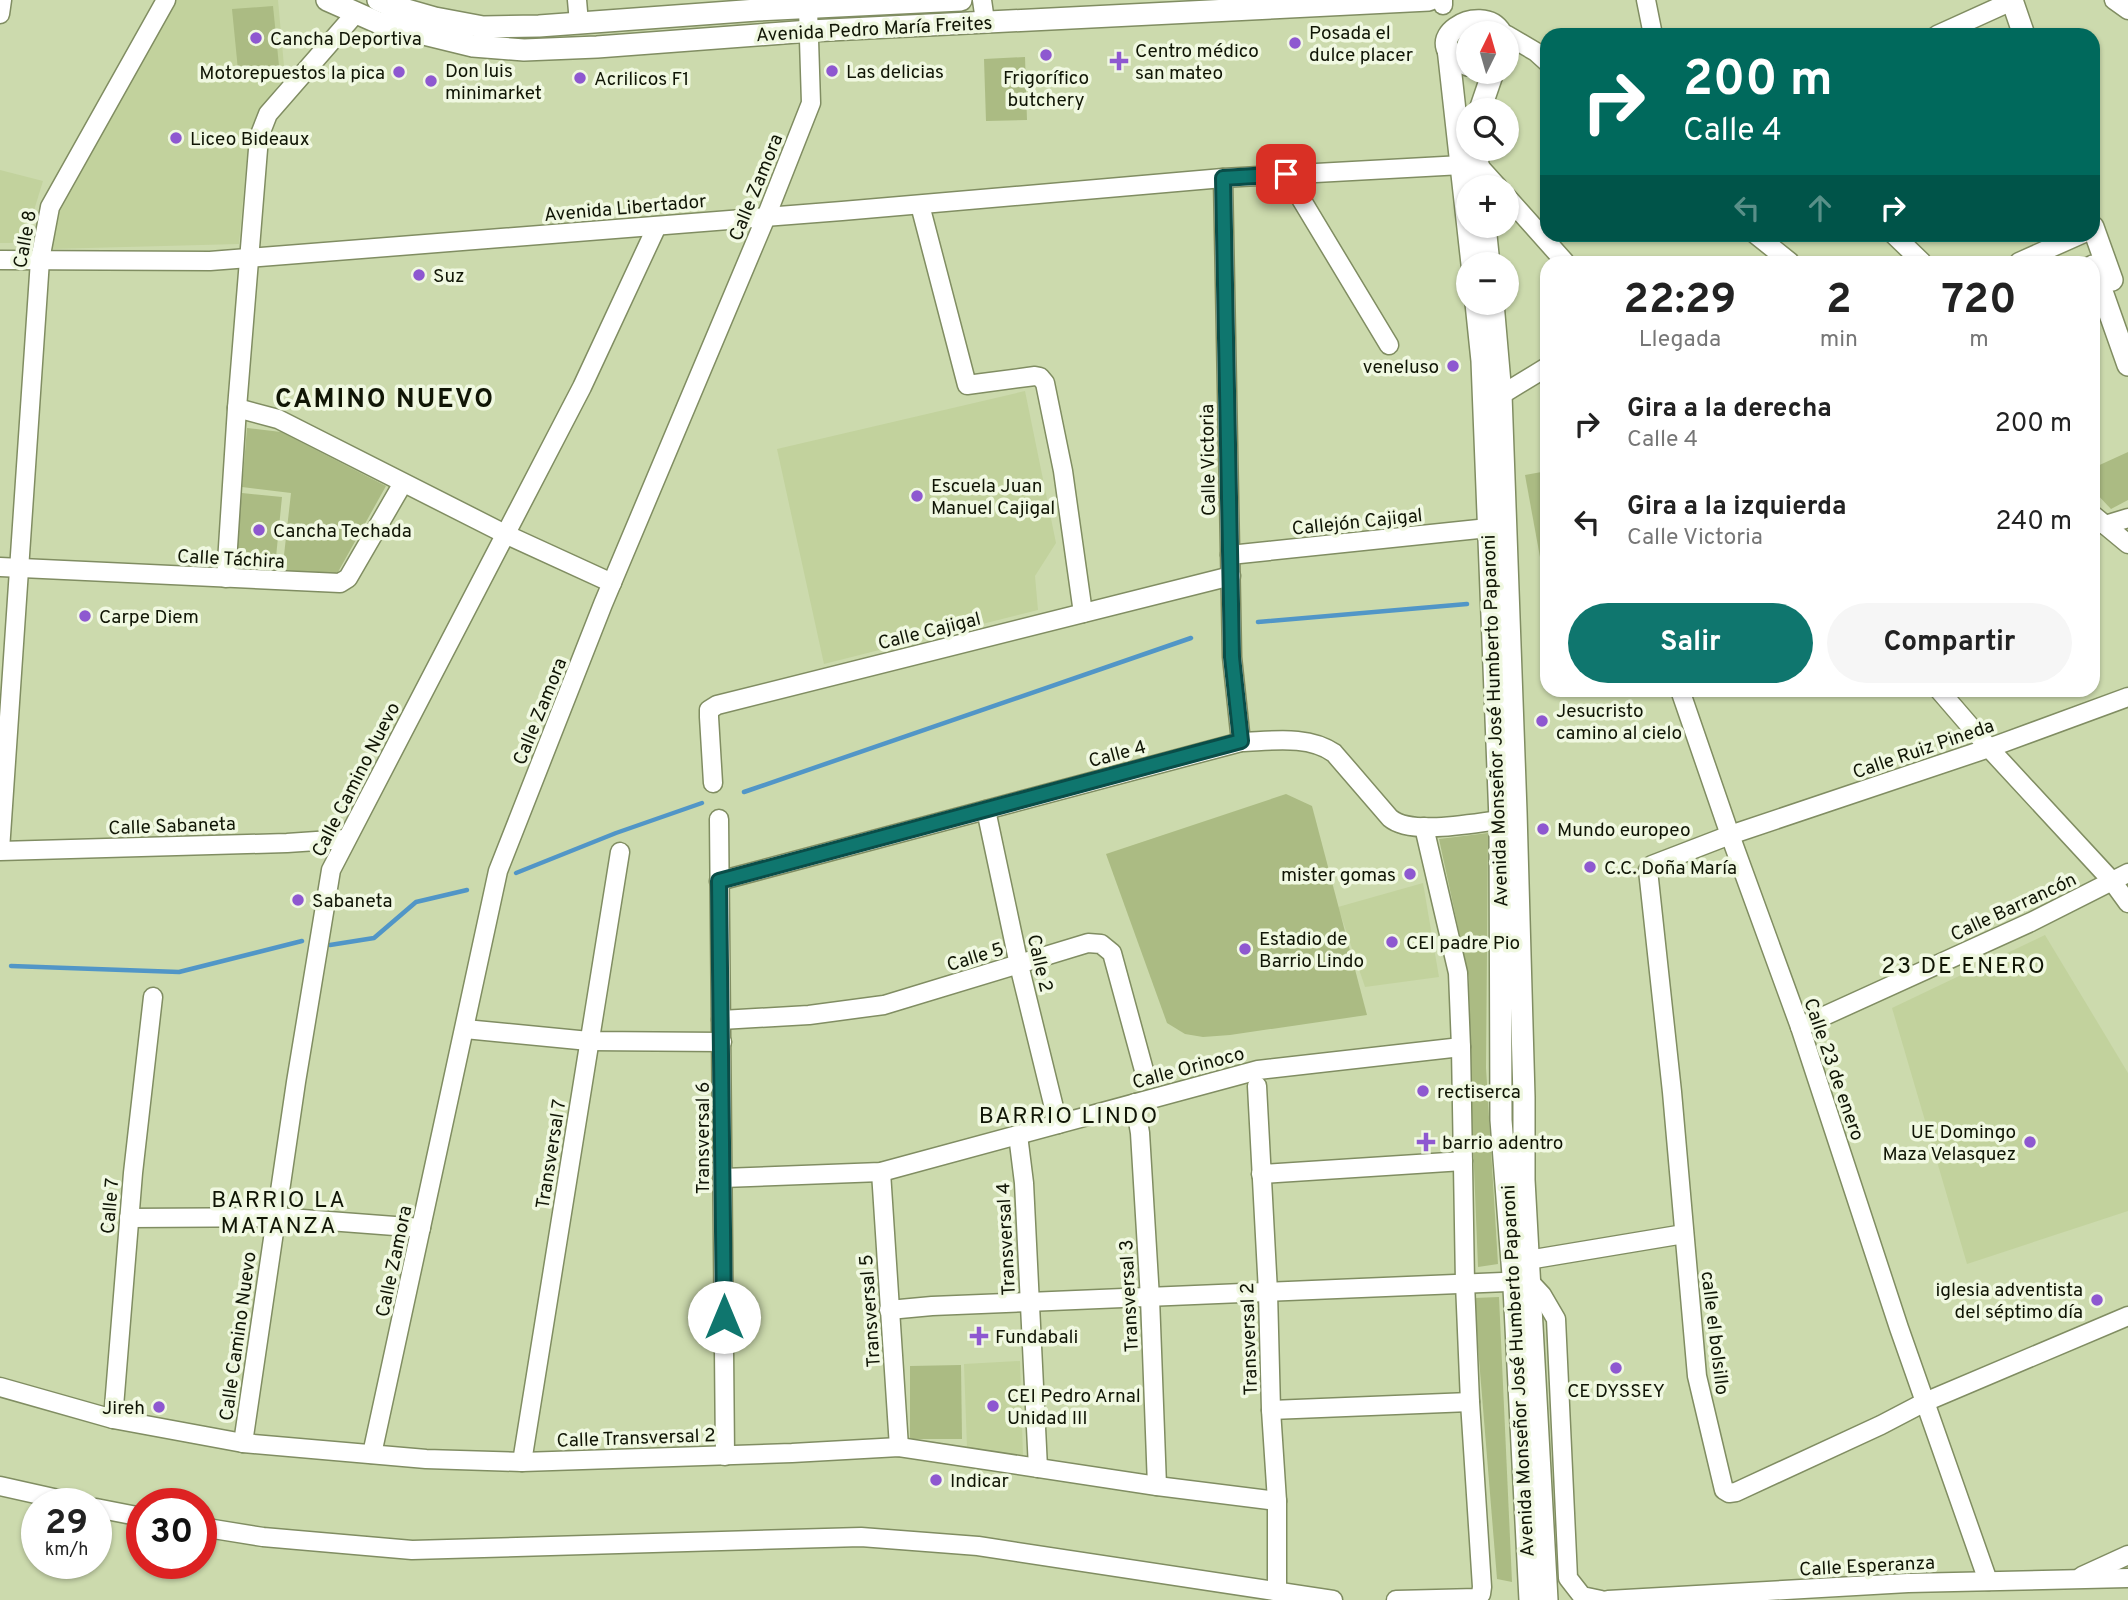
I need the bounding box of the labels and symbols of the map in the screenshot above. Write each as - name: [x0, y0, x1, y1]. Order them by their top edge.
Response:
- street label: Avenida Pedro María Freites: [755, 12, 993, 48]
- north arrow: [1456, 21, 1519, 84]
- place label: Posada el dulce placer: [1309, 22, 1414, 68]
- place label: Cancha Deportiva: [270, 28, 422, 52]
- marker: Cancha Deportiva: [248, 30, 264, 46]
- marker: Posada el dulce placer: [1287, 35, 1303, 51]
- place label: Centro médico san mateo: [1135, 40, 1259, 86]
- marker: Frigorífico butchery: [1038, 47, 1054, 63]
- marker: Centro médico san mateo: [1109, 51, 1129, 71]
- place label: Don luis minimarket: [445, 60, 542, 106]
- place label: Las delicias: [846, 61, 944, 85]
- place label: Motorepuestos la pica: [199, 62, 385, 86]
- marker: Las delicias: [824, 63, 840, 79]
- marker: Motorepuestos la pica: [391, 64, 407, 80]
- place label: Frigorífico butchery: [1003, 67, 1089, 113]
- place label: Acrilicos F1: [594, 68, 689, 92]
- marker: Acrilicos F1: [572, 70, 588, 86]
- marker: Don luis minimarket: [423, 73, 439, 89]
- place label: Liceo Bideaux: [190, 128, 310, 152]
- marker: Liceo Bideaux: [168, 130, 184, 146]
- street label: Calle Zamora: [724, 131, 789, 245]
- pin: [1256, 144, 1316, 204]
- street label: Avenida Libertador: [543, 190, 708, 228]
- street label: Calle 8: [9, 208, 43, 270]
- place label: Suz: [433, 265, 465, 289]
- marker: Suz: [411, 267, 427, 283]
- place label: veneluso: [1363, 356, 1439, 380]
- marker: veneluso: [1445, 358, 1461, 374]
- district label: CAMINO NUEVO: [275, 384, 495, 417]
- street label: Calle Victoria: [1196, 404, 1222, 516]
- place label: Escuela Juan Manuel Cajigal: [931, 475, 1055, 521]
- marker: Escuela Juan Manuel Cajigal: [909, 488, 925, 504]
- street label: Callejón Cajigal: [1291, 504, 1424, 542]
- place label: Cancha Techada: [273, 520, 412, 544]
- marker: Cancha Techada: [251, 522, 267, 538]
- street label: Avenida Monseñor José Humberto Paparoni: [1477, 534, 1514, 908]
- street label: Calle Táchira: [176, 545, 285, 575]
- place label: Carpe Diem: [99, 606, 199, 630]
- marker: Carpe Diem: [77, 608, 93, 624]
- street label: Calle Cajigal: [876, 608, 983, 656]
- street label: Calle Zamora: [508, 655, 573, 769]
- street label: Calle Camino Nuevo: [307, 698, 406, 861]
- place label: Jesucristo camino al cielo: [1556, 700, 1682, 746]
- marker: Jesucristo camino al cielo: [1534, 713, 1550, 729]
- street label: Calle Ruiz Pineda: [1850, 714, 1997, 785]
- street label: Calle 4: [1086, 736, 1149, 774]
- street label: Calle Sabaneta: [108, 813, 236, 841]
- place label: Mundo europeo: [1557, 819, 1691, 843]
- marker: Mundo europeo: [1535, 821, 1551, 837]
- place label: C.C. Doña María: [1604, 857, 1737, 881]
- marker: C.C. Doña María: [1582, 859, 1598, 875]
- place label: mister gomas: [1281, 864, 1396, 888]
- marker: mister gomas: [1402, 866, 1418, 882]
- street label: Calle Barrancón: [1947, 868, 2081, 947]
- place label: Sabaneta: [312, 890, 393, 914]
- marker: Sabaneta: [290, 892, 306, 908]
- place label: Estadio de Barrio Lindo: [1259, 928, 1364, 974]
- street label: Calle 2: [1021, 932, 1057, 995]
- place label: CEI padre Pio: [1406, 932, 1520, 956]
- marker: CEI padre Pio: [1384, 934, 1400, 950]
- street label: Calle 5: [944, 938, 1007, 978]
- marker: Estadio de Barrio Lindo: [1237, 941, 1253, 957]
- district label: 23 DE ENERO: [1881, 953, 2047, 982]
- street label: Calle 23 de enero: [1797, 995, 1869, 1144]
- street label: Calle Orinoco: [1130, 1042, 1247, 1095]
- place label: rectiserca: [1437, 1081, 1521, 1105]
- street label: Transversal 6: [692, 1082, 716, 1194]
- marker: rectiserca: [1415, 1083, 1431, 1099]
- street label: Transversal 7: [531, 1098, 572, 1211]
- district label: BARRIO LINDO: [979, 1103, 1159, 1132]
- place label: UE Domingo Maza Velasquez: [1883, 1121, 2016, 1167]
- marker: barrio adentro: [1416, 1132, 1436, 1152]
- place label: barrio adentro: [1442, 1132, 1563, 1156]
- marker: UE Domingo Maza Velasquez: [2022, 1134, 2038, 1150]
- street label: Calle 7: [97, 1177, 125, 1235]
- street label: Transversal 4: [992, 1182, 1022, 1296]
- street label: Avenida Monseñor José Humberto Paparoni: [1497, 1184, 1541, 1558]
- district label: BARRIO LA MATANZA: [211, 1187, 347, 1242]
- street label: Calle Zamora: [371, 1203, 418, 1319]
- street label: Transversal 3: [1115, 1239, 1145, 1353]
- street label: Calle Camino Nuevo: [215, 1250, 263, 1422]
- street label: Transversal 5: [855, 1254, 887, 1368]
- street label: calle el bolsillo: [1695, 1270, 1734, 1396]
- place label: iglesia adventista del séptimo día: [1936, 1279, 2083, 1325]
- position arrow: [687, 1280, 761, 1354]
- street label: Transversal 2: [1236, 1282, 1264, 1396]
- marker: iglesia adventista del séptimo día: [2089, 1292, 2105, 1308]
- marker: Fundabali: [969, 1326, 989, 1346]
- place label: Fundabali: [995, 1326, 1078, 1350]
- marker: CE DYSSEY: [1608, 1360, 1624, 1376]
- place label: CE DYSSEY: [1567, 1380, 1665, 1404]
- place label: CEI Pedro Arnal Unidad III: [1007, 1385, 1141, 1431]
- place label: Jireh: [102, 1397, 145, 1421]
- marker: CEI Pedro Arnal Unidad III: [985, 1398, 1001, 1414]
- marker: Jireh: [151, 1399, 167, 1415]
- street label: Calle Transversal 2: [556, 1424, 716, 1454]
- place label: Indicar: [950, 1470, 1009, 1494]
- marker: Indicar: [928, 1472, 944, 1488]
- speed limit sign: 30: [126, 1488, 217, 1579]
- street label: Calle Esperanza: [1799, 1551, 1936, 1583]

